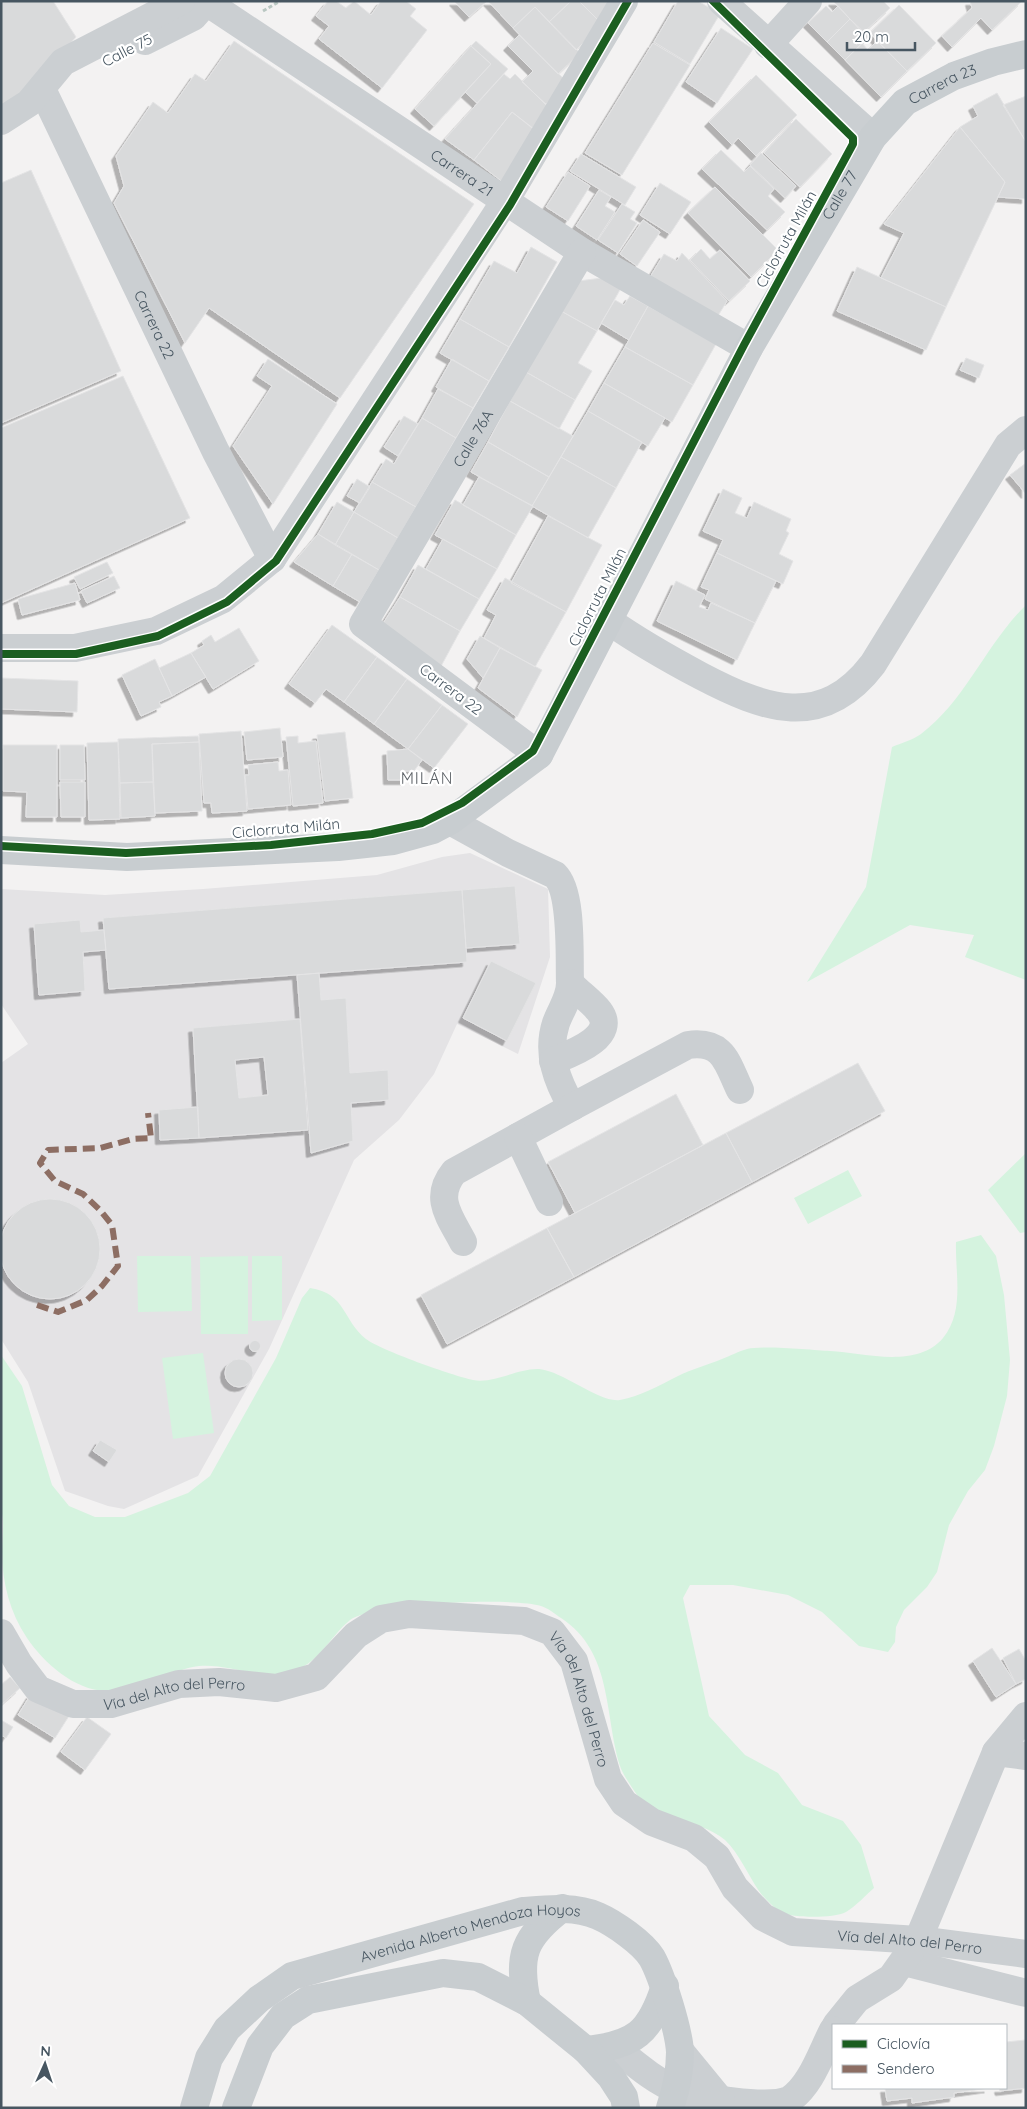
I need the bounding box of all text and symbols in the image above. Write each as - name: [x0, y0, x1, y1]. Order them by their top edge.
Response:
- scale bar: [847, 20, 914, 52]
- text: 20 m: [854, 27, 889, 46]
- street label: Calle 75: [99, 29, 155, 71]
- street label: Carrera 23: [905, 59, 979, 108]
- street label: Carrera 21: [427, 145, 497, 200]
- street label: Calle 77: [817, 167, 861, 223]
- street label: Ciclorruta Milán: [751, 187, 821, 291]
- street label: Carrera 22: [130, 287, 179, 362]
- street label: Calle 76A: [448, 406, 497, 470]
- street label: Ciclorruta Milán: [564, 544, 630, 650]
- street label: Carrera 22: [416, 659, 486, 719]
- district label: MILÁN: [401, 768, 453, 788]
- street label: Ciclorruta Milán: [231, 814, 341, 842]
- street label: Vía del Alto del Perro: [545, 1627, 614, 1769]
- street label: Vía del Alto del Perro: [103, 1672, 246, 1714]
- street label: Avenida Alberto Mendoza Hoyos: [358, 1899, 582, 1966]
- street label: Vía del Alto del Perro: [837, 1925, 983, 1958]
- legend: [832, 2024, 1007, 2089]
- text: Ciclovía: [877, 2034, 930, 2053]
- north arrow: [20, 2039, 70, 2089]
- text: N: [40, 2042, 51, 2060]
- text: Sendero: [877, 2059, 935, 2078]

